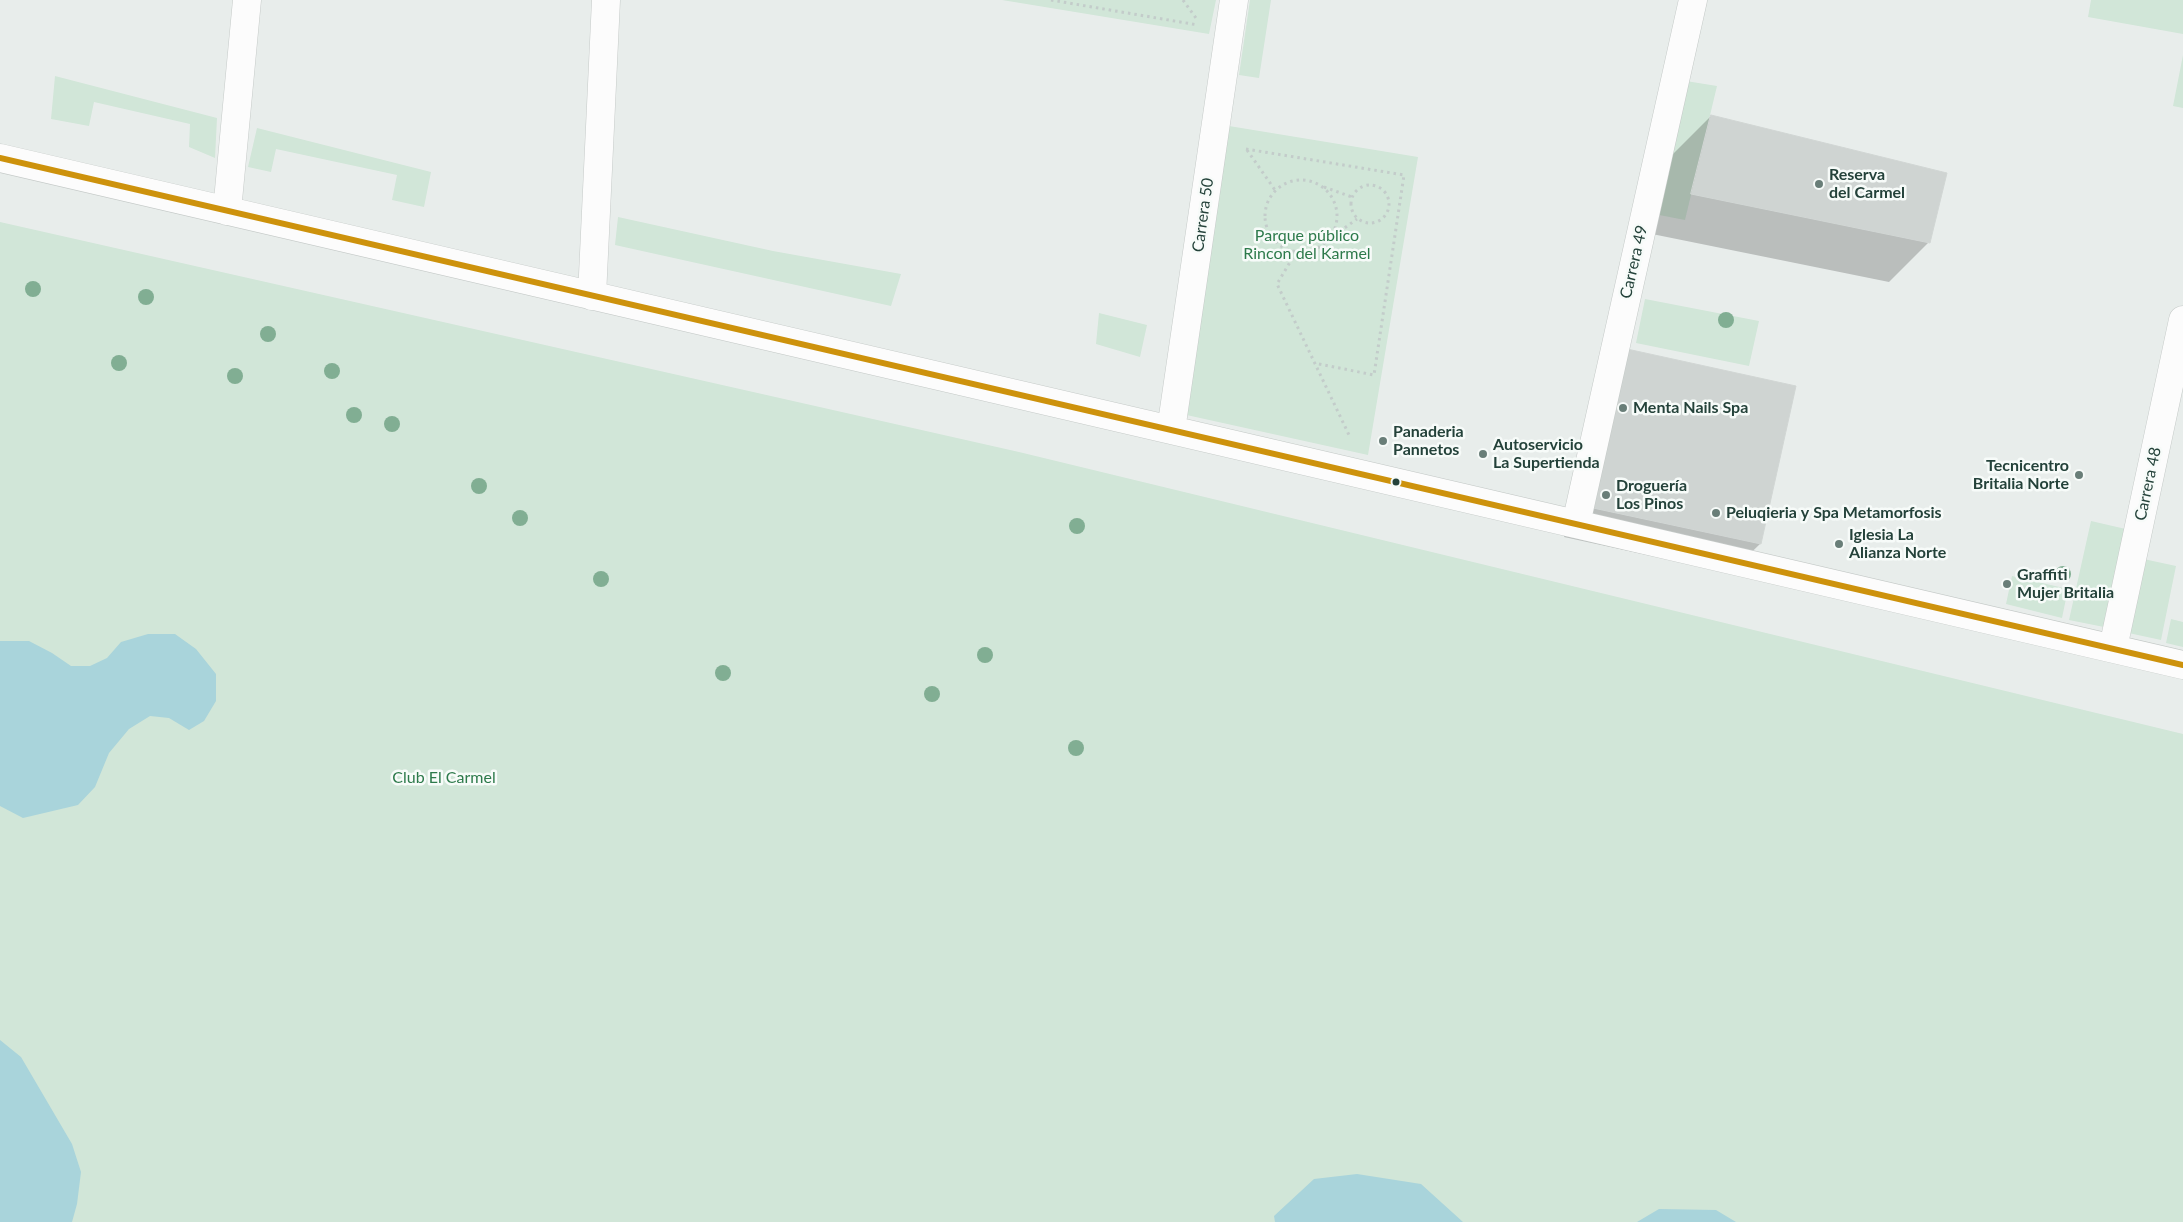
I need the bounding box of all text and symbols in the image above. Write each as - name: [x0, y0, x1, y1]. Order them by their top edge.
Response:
- place label: Reserva del Carmel: [1829, 165, 1905, 203]
- street label: Carrera 50: [1188, 177, 1218, 253]
- marker: Reserva del Carmel: [1813, 178, 1825, 190]
- street label: Carrera 49: [1616, 223, 1652, 301]
- park label: Parque público Rincon del Karmel: [1243, 226, 1371, 264]
- place label: Menta Nails Spa: [1633, 398, 1748, 418]
- marker: Menta Nails Spa: [1617, 402, 1629, 414]
- place label: Panaderia Pannetos: [1393, 422, 1464, 460]
- marker: Panaderia Pannetos: [1377, 435, 1389, 447]
- place label: Autoservicio La Supertienda: [1493, 435, 1600, 473]
- street label: Carrera 48: [2131, 445, 2165, 523]
- marker: Autoservicio La Supertienda: [1477, 448, 1489, 460]
- place label: Tecnicentro Britalia Norte: [1973, 456, 2069, 494]
- marker: Tecnicentro Britalia Norte: [2073, 469, 2085, 481]
- place label: Droguería Los Pinos: [1616, 476, 1687, 514]
- unlabelled marker: [1391, 477, 1401, 487]
- marker: Droguería Los Pinos: [1600, 489, 1612, 501]
- place label: Peluqieria y Spa Metamorfosis: [1726, 503, 1942, 523]
- marker: Peluqieria y Spa Metamorfosis: [1710, 507, 1722, 519]
- place label: Iglesia La Alianza Norte: [1849, 525, 1946, 563]
- marker: Iglesia La Alianza Norte: [1833, 538, 1845, 550]
- place label: Graffiti Mujer Britalia: [2017, 565, 2114, 603]
- marker: Graffiti Mujer Britalia: [2001, 578, 2013, 590]
- park label: Club El Carmel: [392, 768, 496, 788]

